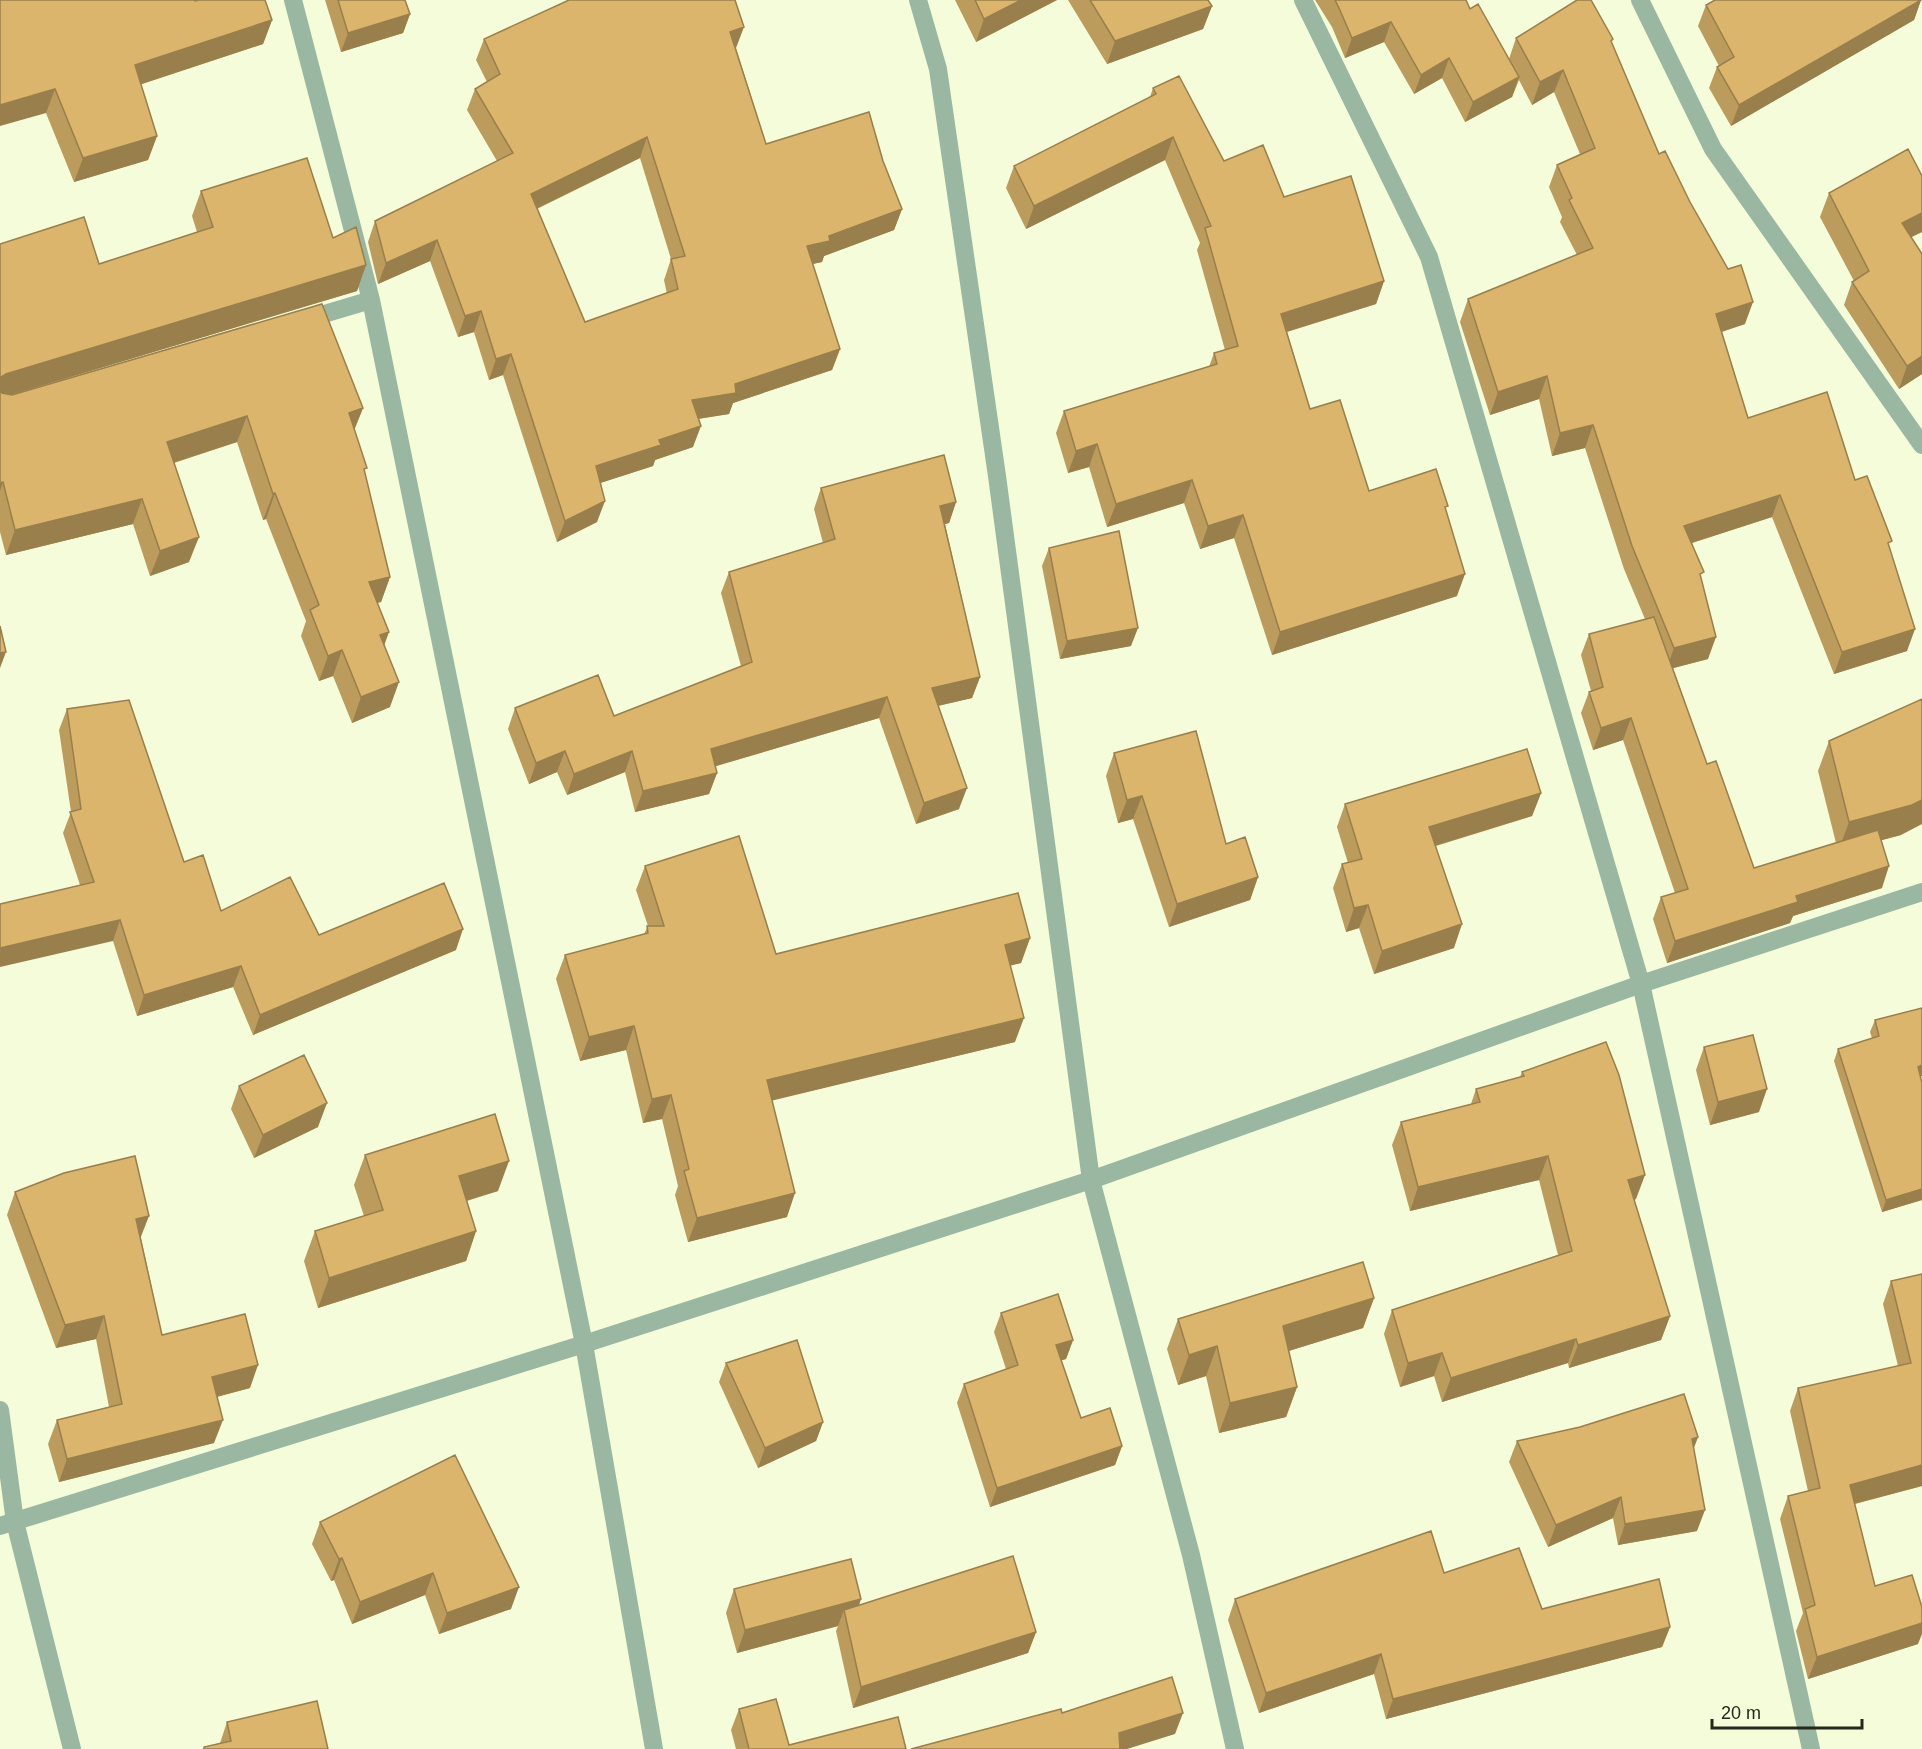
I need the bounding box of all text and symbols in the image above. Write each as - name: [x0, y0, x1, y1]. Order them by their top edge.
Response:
- scale bar: [1712, 1692, 1862, 1730]
- text: 20 m: [1721, 1703, 1761, 1723]

